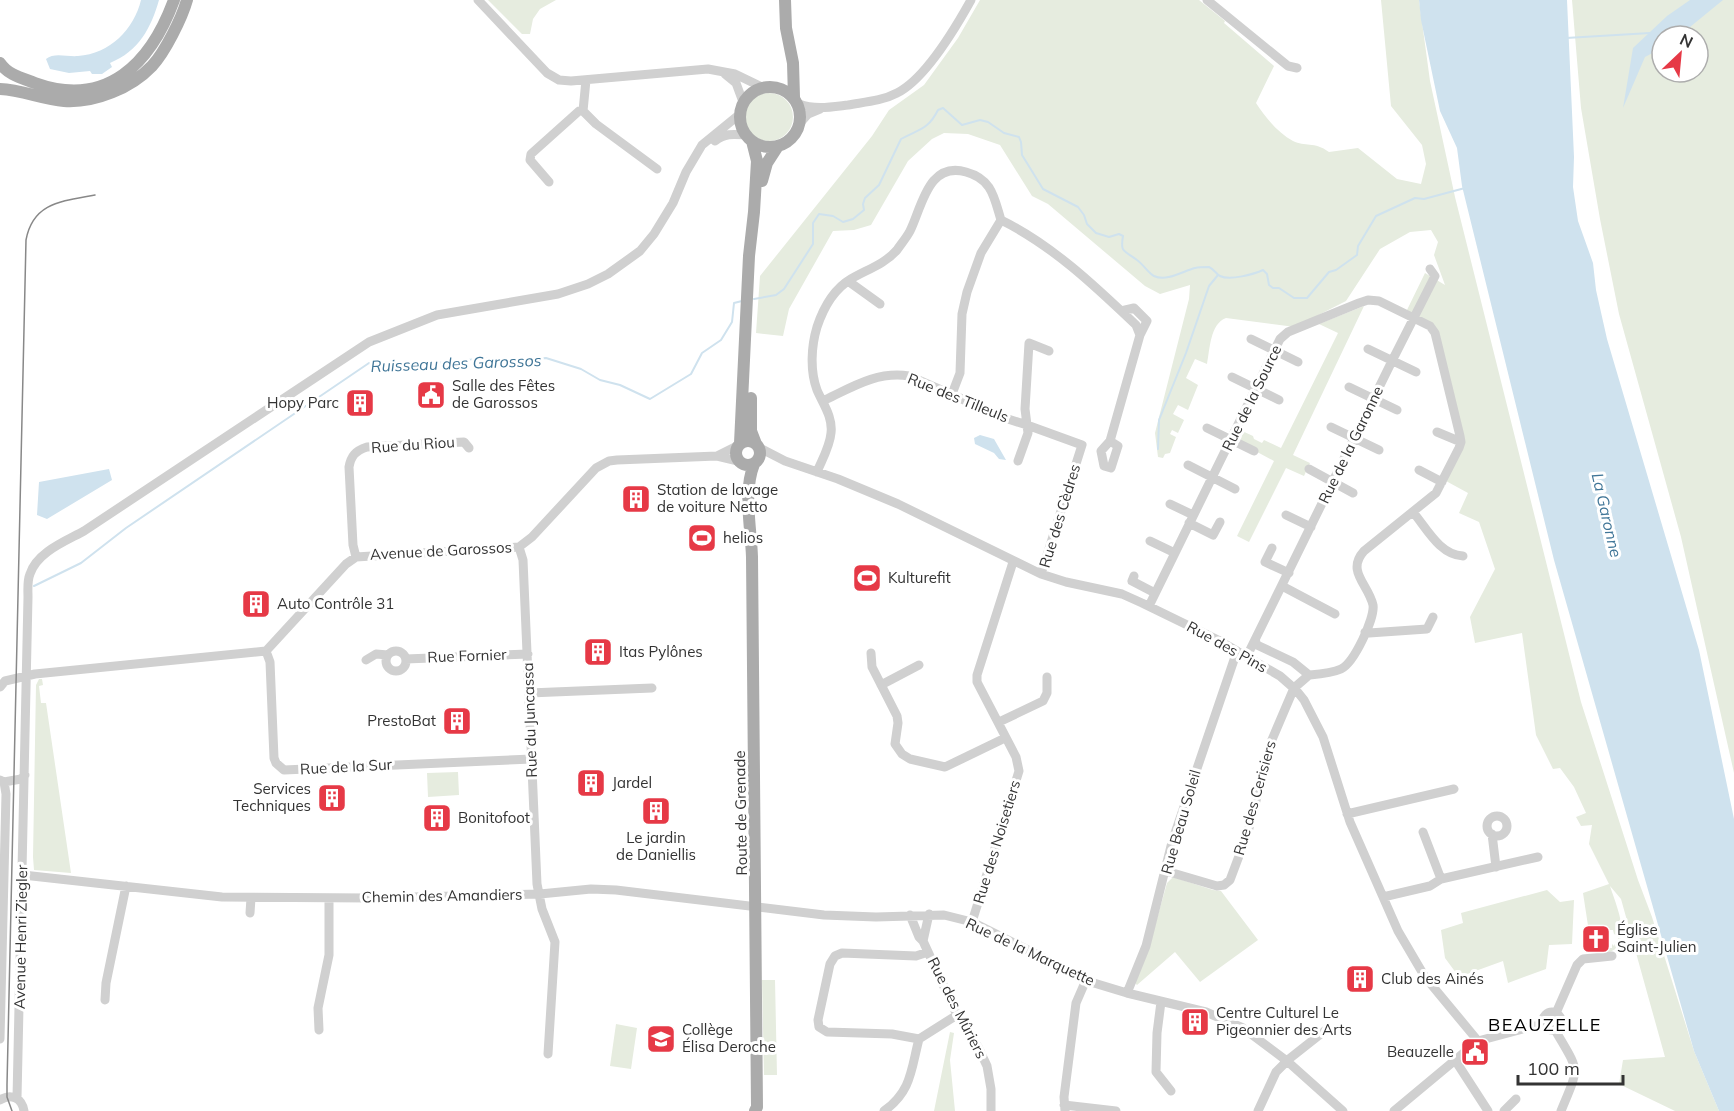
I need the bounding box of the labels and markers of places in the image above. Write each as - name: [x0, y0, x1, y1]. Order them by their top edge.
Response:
- place label: Salle des Fêtes de Garossos: [452, 376, 555, 412]
- public building icon: Salle des Fêtes de Garossos: [415, 379, 447, 411]
- building icon: Hopy Parc: [344, 387, 376, 419]
- place label: Hopy Parc: [267, 393, 339, 412]
- place label: Station de lavage de voiture Netto: [657, 480, 778, 516]
- building icon: Station de lavage de voiture Netto: [620, 483, 652, 515]
- sports icon: helios: [686, 522, 718, 554]
- place label: helios: [723, 528, 763, 547]
- sports icon: Kulturefit: [851, 562, 883, 594]
- place label: Kulturefit: [888, 568, 951, 587]
- building icon: Auto Contrôle 31: [240, 588, 272, 620]
- place label: Auto Contrôle 31: [277, 594, 394, 613]
- building icon: Itas Pylônes: [582, 636, 614, 668]
- place label: Itas Pylônes: [619, 642, 703, 661]
- building icon: PrestoBat: [441, 705, 473, 737]
- place label: PrestoBat: [367, 711, 436, 730]
- building icon: Jardel: [575, 767, 607, 799]
- place label: Jardel: [612, 773, 652, 792]
- place label: Services Techniques: [233, 779, 311, 815]
- building icon: Services Techniques: [316, 782, 348, 814]
- building icon: Le jardin de Daniellis: [640, 795, 672, 827]
- building icon: Bonitofoot: [421, 802, 453, 834]
- place label: Bonitofoot: [458, 808, 530, 827]
- place label: Le jardin de Daniellis: [616, 828, 696, 864]
- place label: Église Saint-Julien: [1617, 920, 1697, 956]
- church icon: Église Saint-Julien: [1580, 923, 1612, 955]
- building icon: Club des Ainés: [1344, 963, 1376, 995]
- place label: Club des Ainés: [1381, 969, 1484, 988]
- place label: Centre Culturel Le Pigeonnier des Arts: [1216, 1003, 1352, 1039]
- building icon: Centre Culturel Le Pigeonnier des Arts: [1179, 1006, 1211, 1038]
- place label: Collège Élisa Deroche: [682, 1020, 776, 1056]
- school or university icon: Collège Élisa Deroche: [645, 1023, 677, 1055]
- public building icon: Beauzelle: [1459, 1036, 1491, 1068]
- place label: Beauzelle: [1387, 1042, 1454, 1061]

